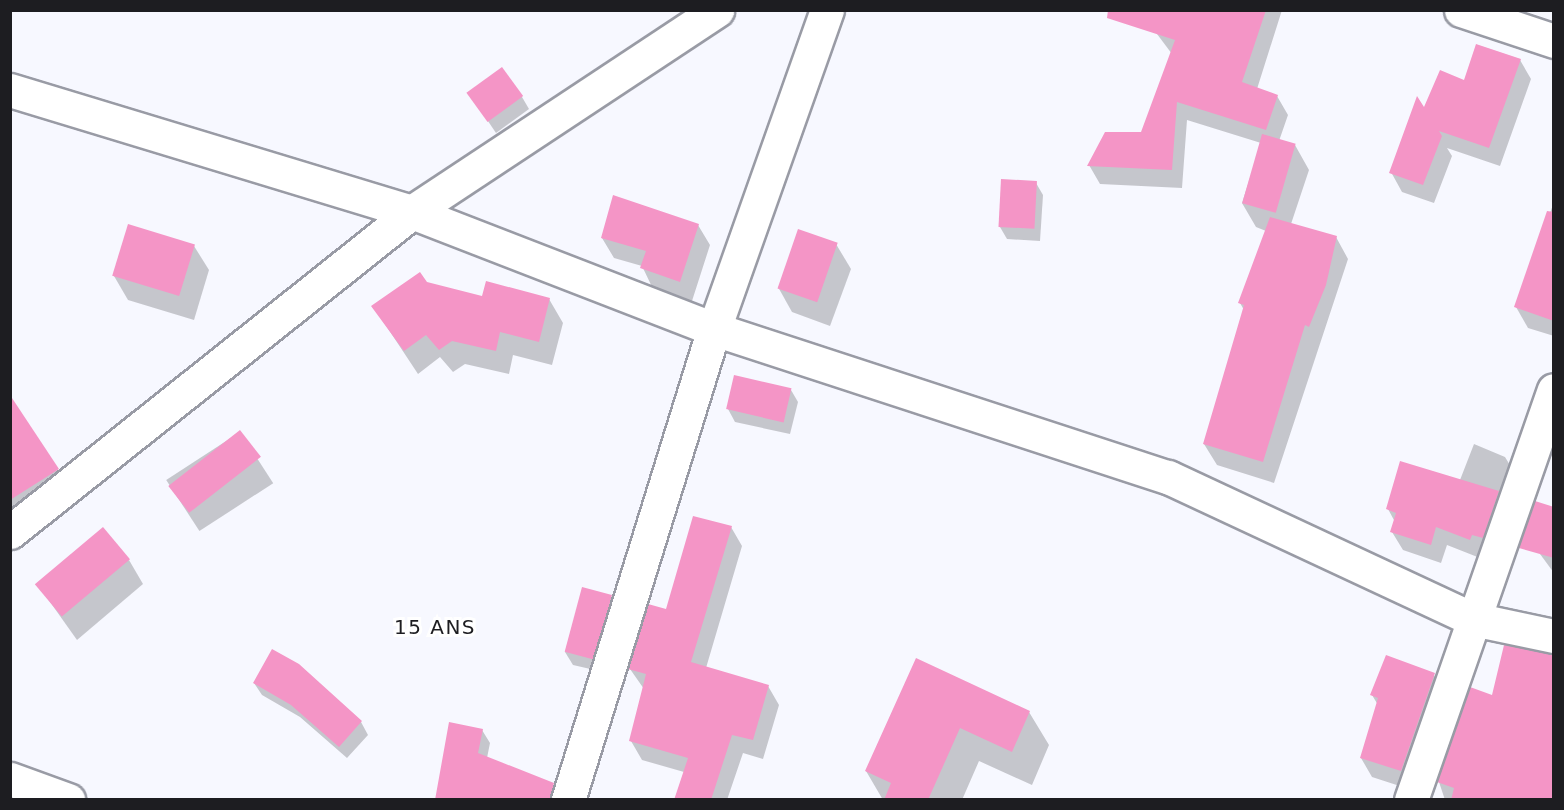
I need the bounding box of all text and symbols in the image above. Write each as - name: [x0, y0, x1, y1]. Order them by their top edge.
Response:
- district label: 15 ANS: [394, 615, 476, 639]

